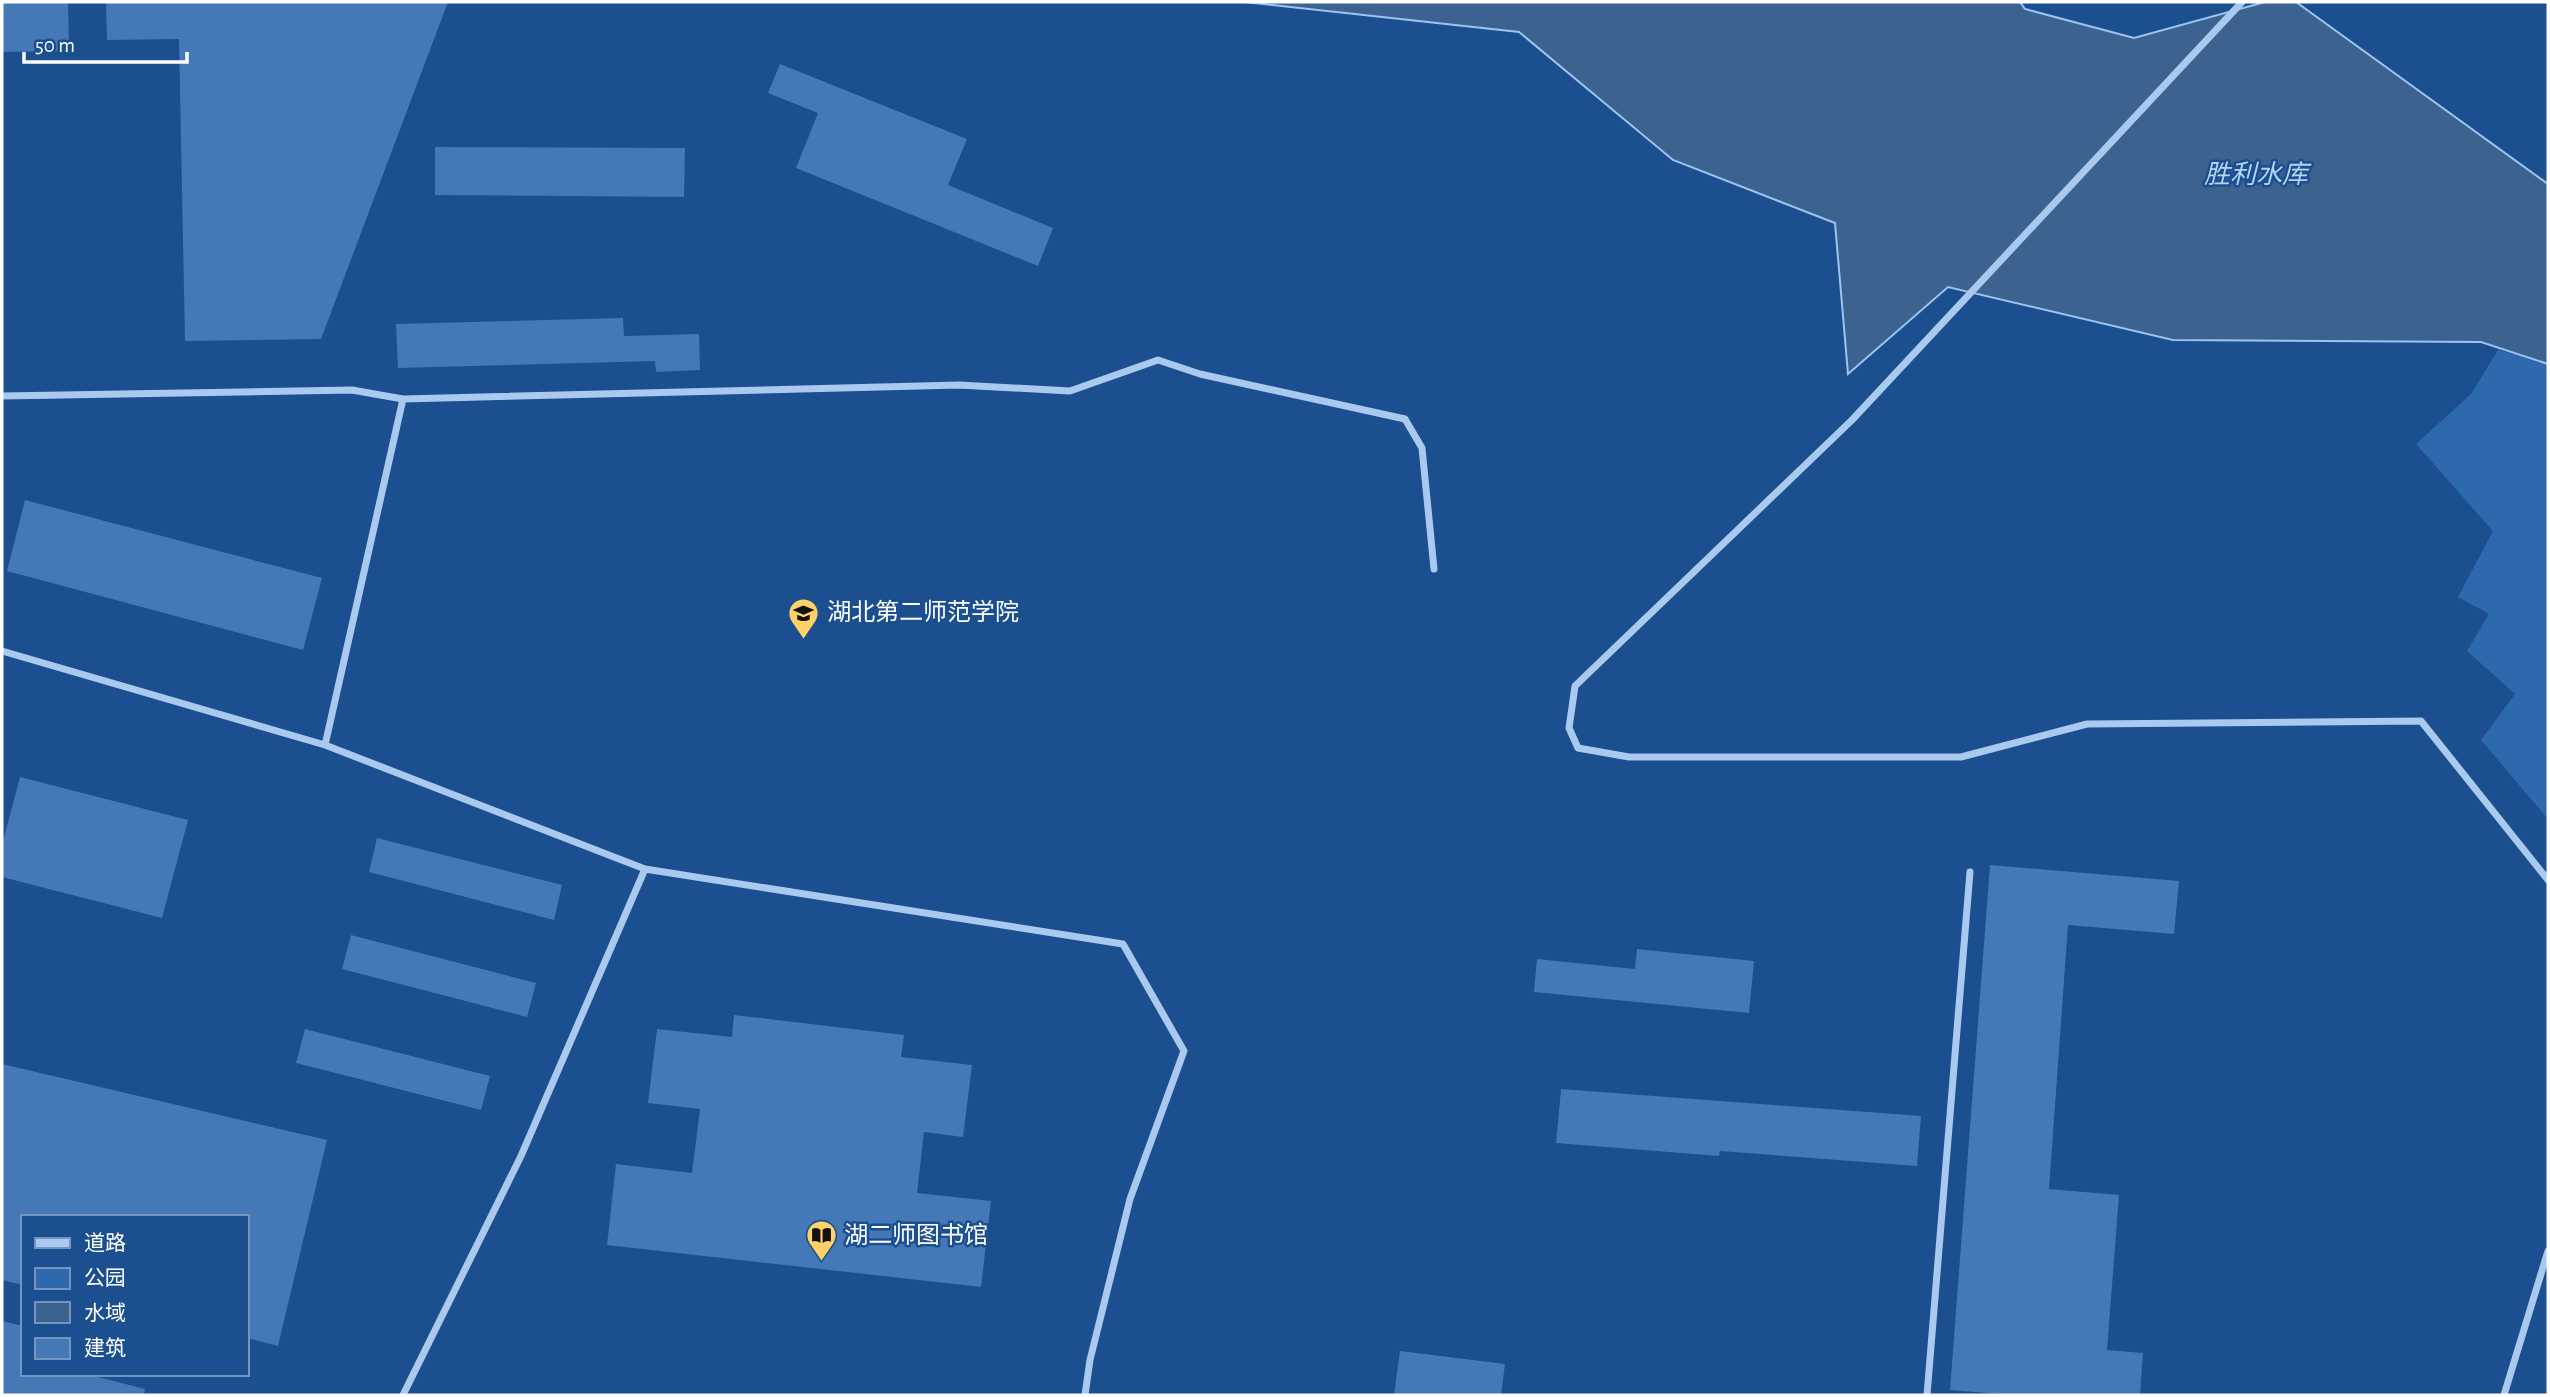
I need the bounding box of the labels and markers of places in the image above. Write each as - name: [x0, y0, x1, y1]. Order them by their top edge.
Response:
- school or university icon: 湖北第二师范学院: [787, 596, 821, 640]
- place label: 湖北第二师范学院: [827, 599, 1019, 625]
- library icon: 湖二师图书馆: [804, 1219, 838, 1263]
- place label: 湖二师图书馆: [844, 1222, 988, 1248]

